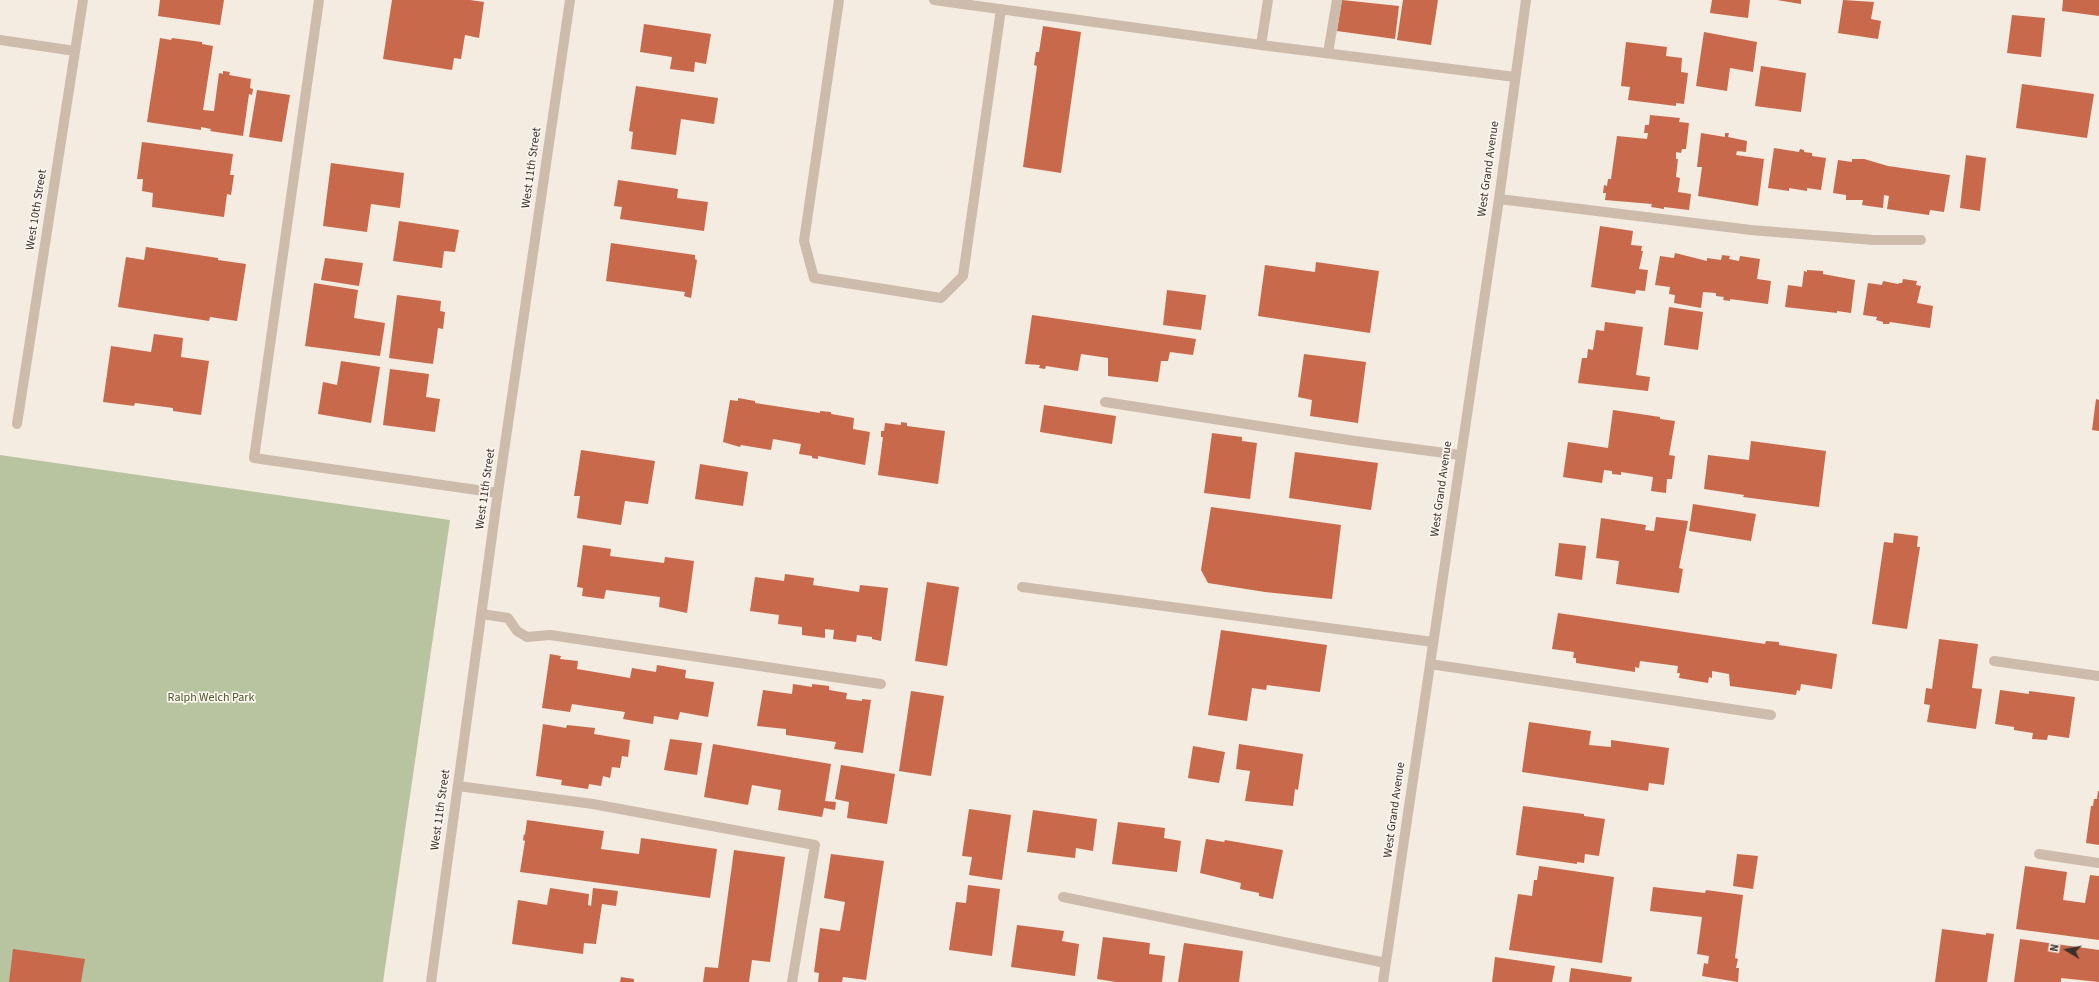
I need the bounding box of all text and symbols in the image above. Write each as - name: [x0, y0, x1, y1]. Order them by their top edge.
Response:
- street label: West Grand Avenue: [1475, 120, 1503, 218]
- street label: West 11th Street: [519, 127, 545, 209]
- street label: West 10th Street: [24, 169, 50, 251]
- street label: West Grand Avenue: [1428, 440, 1456, 538]
- street label: West 11th Street: [473, 448, 499, 530]
- park label: Ralph Welch Park: [168, 691, 254, 705]
- street label: West Grand Avenue: [1381, 761, 1409, 859]
- street label: West 11th Street: [428, 769, 454, 851]
- north arrow: [2047, 930, 2087, 970]
- text: N: [2047, 943, 2063, 953]

